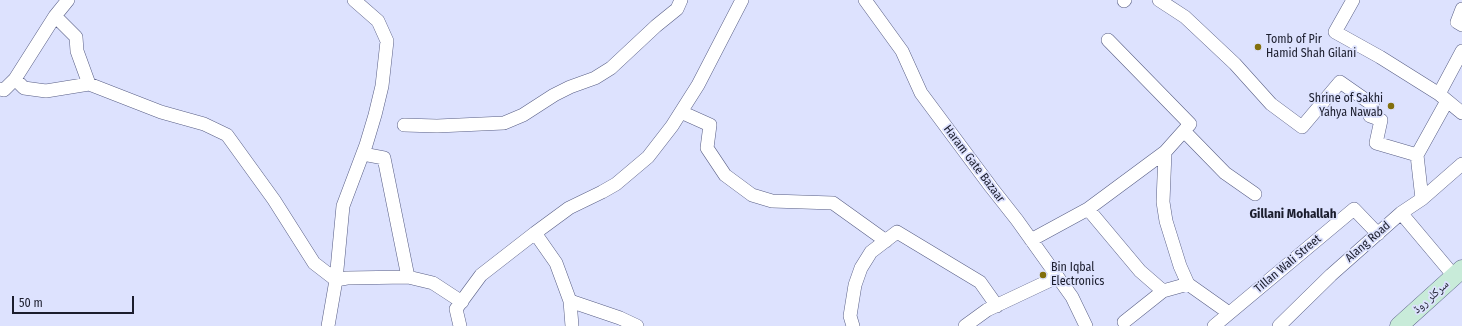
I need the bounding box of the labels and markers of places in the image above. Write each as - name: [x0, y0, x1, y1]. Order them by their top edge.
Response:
- place label: Tomb of Pir Hamid Shah Gilani: [1266, 33, 1356, 61]
- marker: Tomb of Pir Hamid Shah Gilani: [1253, 42, 1263, 52]
- place label: Shrine of Sakhi Yahya Nawab: [1309, 92, 1383, 120]
- marker: Shrine of Sakhi Yahya Nawab: [1386, 101, 1396, 111]
- place label: Bin Iqbal Electronics: [1051, 261, 1104, 289]
- marker: Bin Iqbal Electronics: [1038, 270, 1048, 280]

